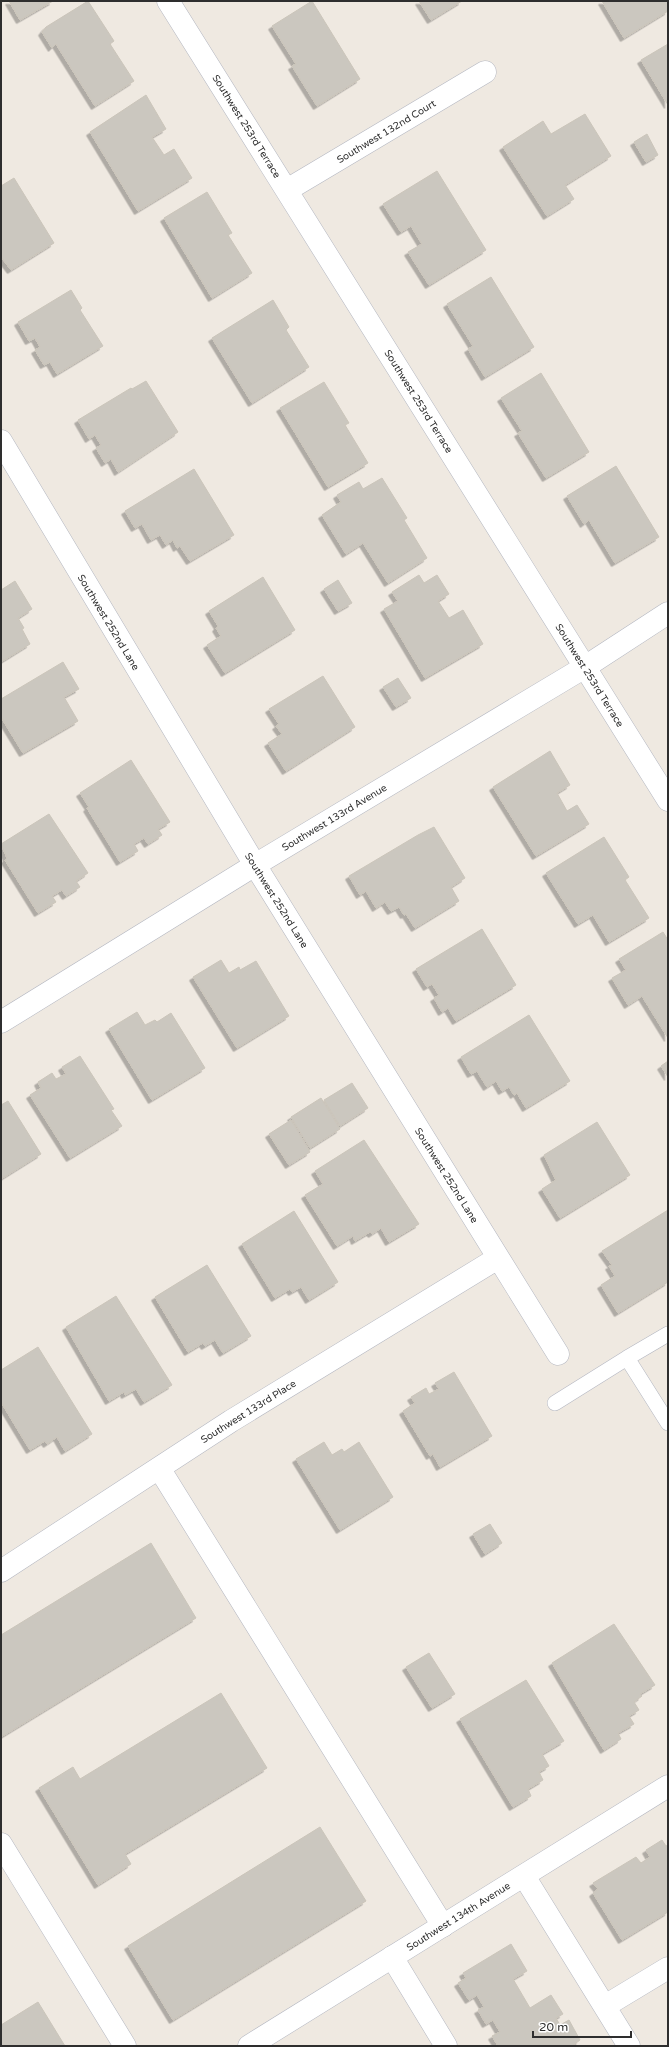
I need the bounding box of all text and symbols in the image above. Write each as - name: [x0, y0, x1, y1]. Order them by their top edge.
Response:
- street label: Southwest 253rd Terrace: [209, 73, 283, 181]
- street label: Southwest 132nd Court: [335, 97, 438, 166]
- street label: Southwest 253rd Terrace: [381, 348, 455, 456]
- street label: Southwest 252nd Lane: [75, 572, 142, 673]
- street label: Southwest 253rd Terrace: [552, 622, 626, 730]
- street label: Southwest 133rd Avenue: [280, 782, 389, 854]
- street label: Southwest 252nd Lane: [242, 851, 311, 951]
- street label: Southwest 252nd Lane: [412, 1126, 481, 1226]
- street label: Southwest 133rd Place: [199, 1377, 299, 1446]
- street label: Southwest 134th Avenue: [404, 1880, 513, 1954]
- scale bar: [533, 2013, 631, 2039]
- text: 20 m: [539, 2020, 568, 2034]

